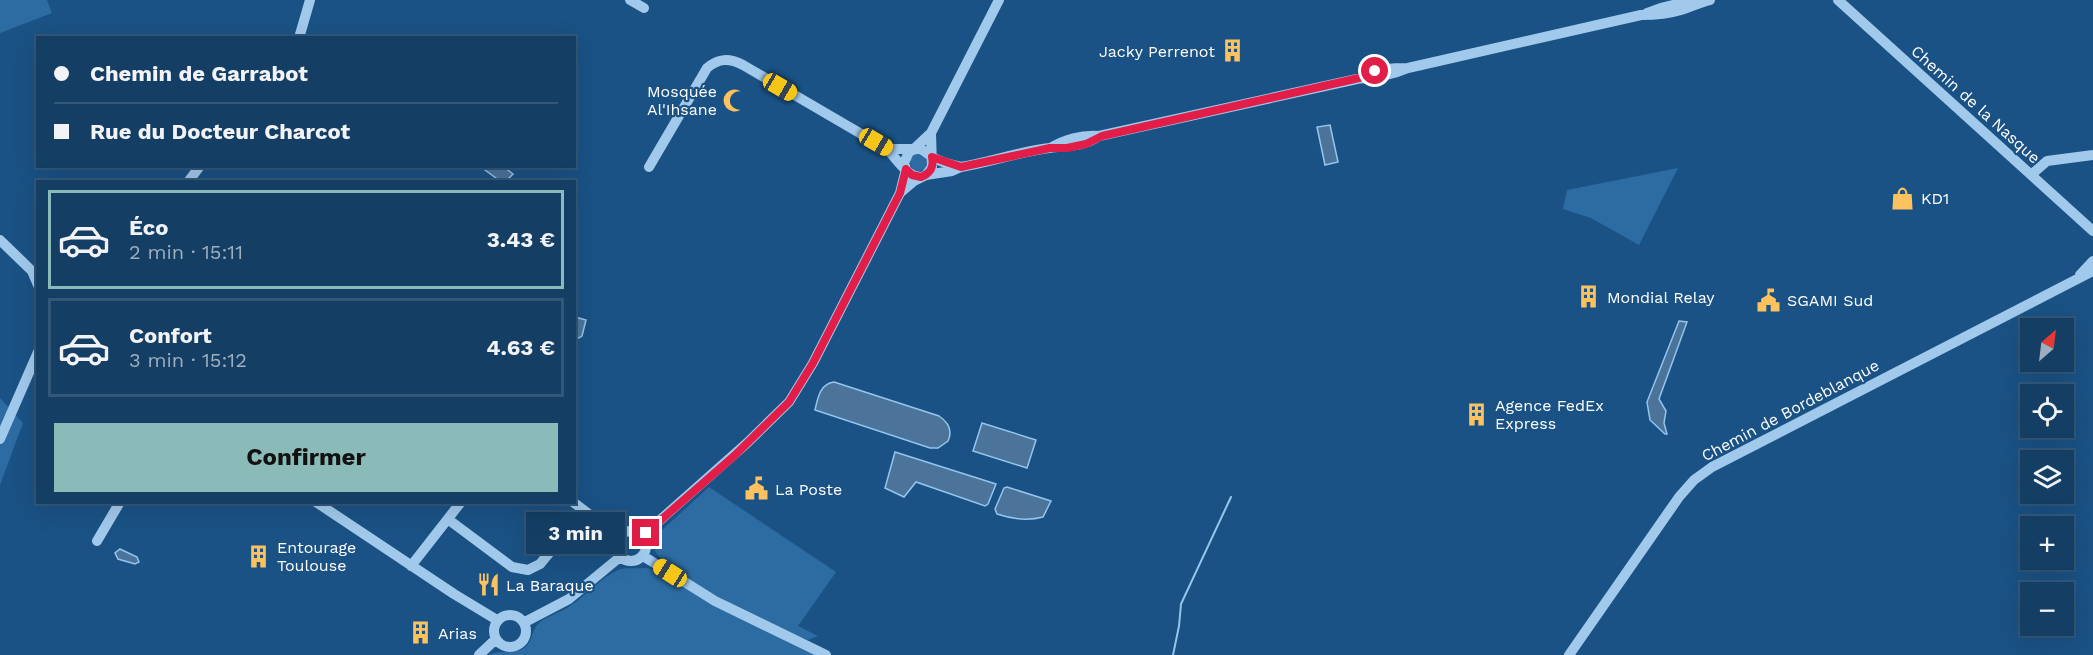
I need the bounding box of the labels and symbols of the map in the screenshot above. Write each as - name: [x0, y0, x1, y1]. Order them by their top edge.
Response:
- building icon: Jacky Perrenot: [1220, 38, 1246, 64]
- street label: Chemin de la Nasque: [1907, 41, 2044, 167]
- place label: Jacky Perrenot: [1099, 42, 1215, 61]
- route start: [1361, 57, 1388, 84]
- car: [760, 70, 800, 104]
- place label: Mosquée Al'Ihsane: [647, 82, 717, 119]
- mosque icon: Mosquée Al'Ihsane: [722, 87, 748, 113]
- car: [856, 125, 896, 159]
- shop icon: KD1: [1890, 185, 1916, 211]
- place label: KD1: [1921, 189, 1949, 208]
- building icon: Mondial Relay: [1576, 284, 1602, 310]
- public building icon: SGAMI Sud: [1756, 287, 1782, 313]
- place label: Mondial Relay: [1607, 288, 1715, 307]
- place label: SGAMI Sud: [1787, 291, 1873, 310]
- north arrow: [2020, 318, 2074, 372]
- street label: Chemin de Bordeblanque: [1698, 356, 1882, 465]
- place label: Agence FedEx Express: [1495, 396, 1604, 433]
- building icon: Agence FedEx Express: [1464, 401, 1490, 427]
- public building icon: La Poste: [744, 476, 770, 502]
- place label: La Poste: [775, 480, 842, 499]
- callout: 3 min: [526, 512, 625, 554]
- route end: [632, 519, 659, 546]
- place label: Entourage Toulouse: [277, 538, 356, 575]
- building icon: Entourage Toulouse: [246, 543, 272, 569]
- car: [650, 556, 690, 590]
- restaurant icon: La Baraque: [475, 572, 501, 598]
- place label: La Baraque: [506, 576, 594, 595]
- building icon: Arias: [407, 620, 433, 646]
- place label: Arias: [438, 624, 477, 643]

